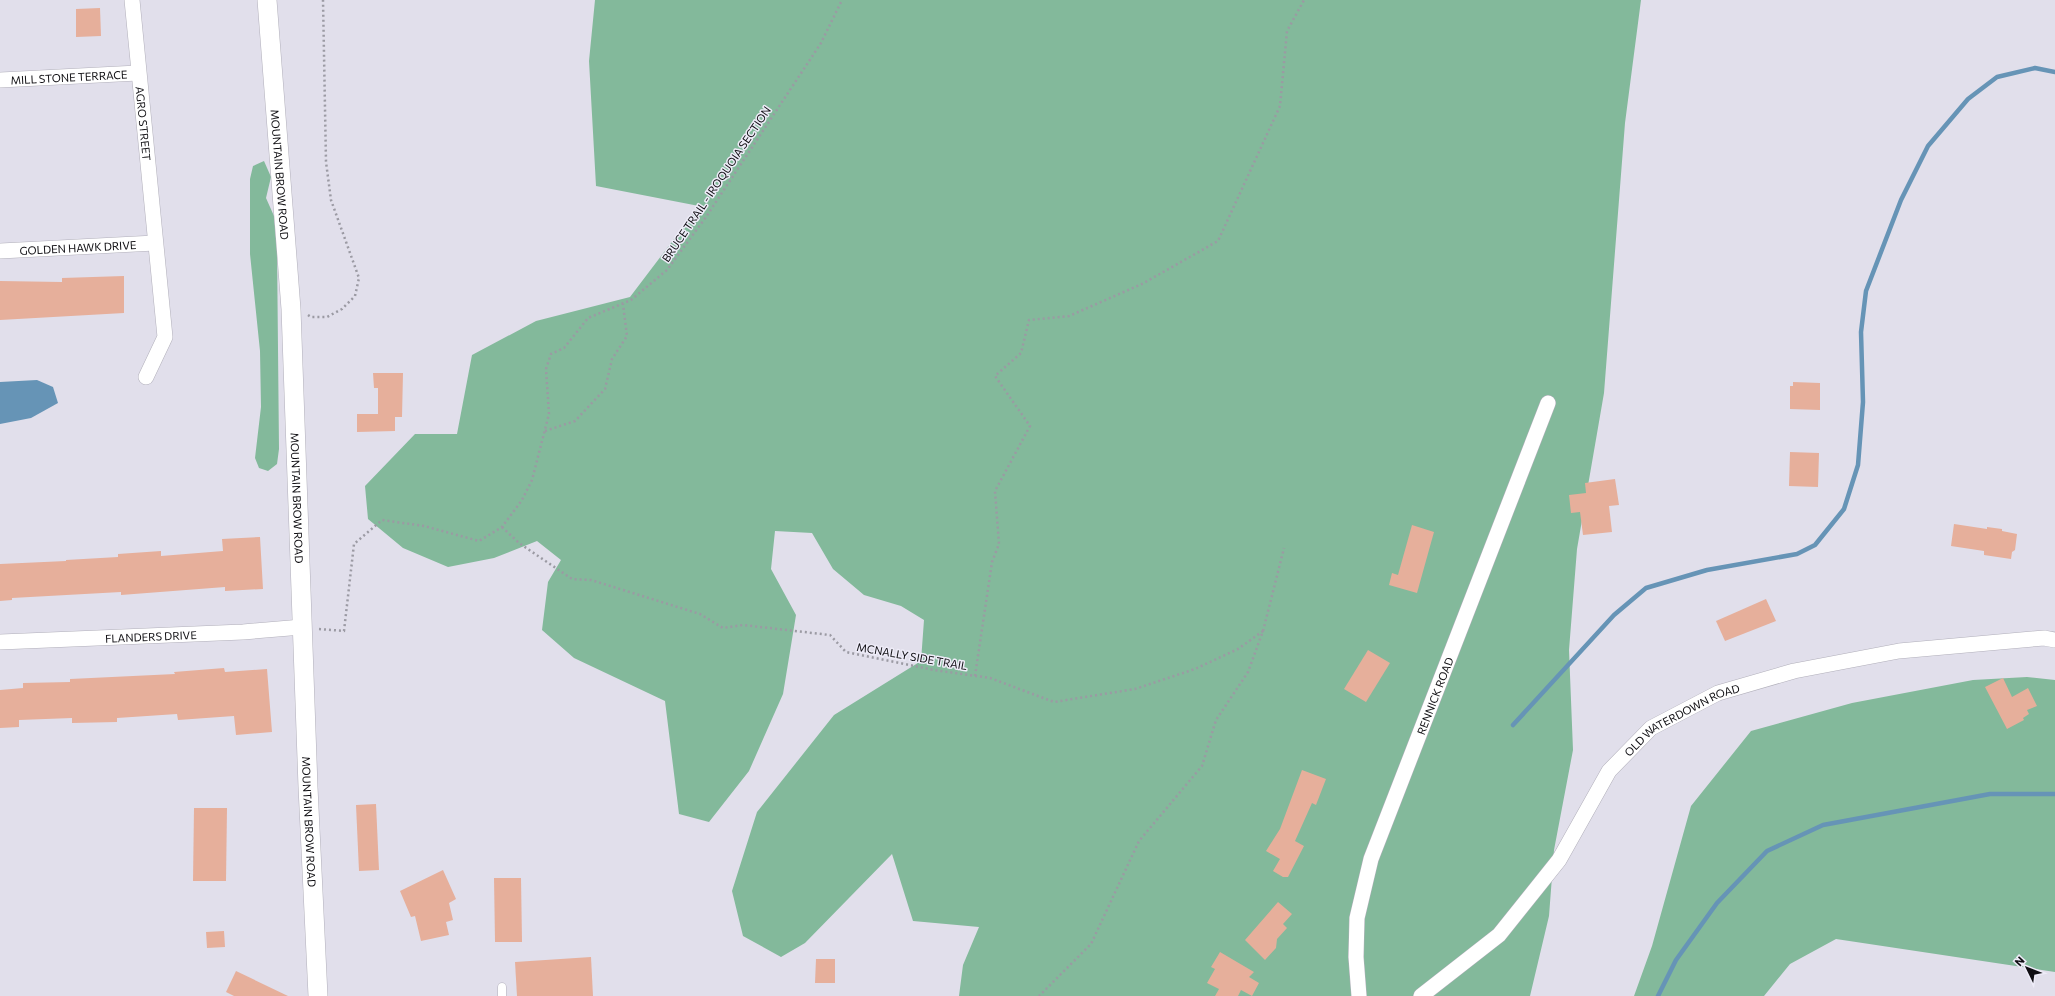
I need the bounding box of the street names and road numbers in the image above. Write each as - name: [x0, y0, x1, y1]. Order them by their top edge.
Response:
- street label: MILL STONE TERRACE: [10, 67, 128, 86]
- street label: AGRO STREET: [134, 86, 154, 161]
- street label: BRUCE TRAIL - IROQUOIA SECTION: [659, 104, 773, 264]
- street label: MOUNTAIN BROW ROAD: [269, 109, 292, 240]
- street label: GOLDEN HAWK DRIVE: [19, 237, 137, 256]
- street label: MOUNTAIN BROW ROAD: [289, 432, 307, 564]
- street label: FLANDERS DRIVE: [105, 627, 197, 644]
- street label: MCNALLY SIDE TRAIL: [856, 640, 968, 672]
- street label: RENNICK ROAD: [1413, 655, 1455, 736]
- street label: OLD WATERDOWN ROAD: [1621, 681, 1741, 758]
- street label: MOUNTAIN BROW ROAD: [300, 756, 319, 887]

